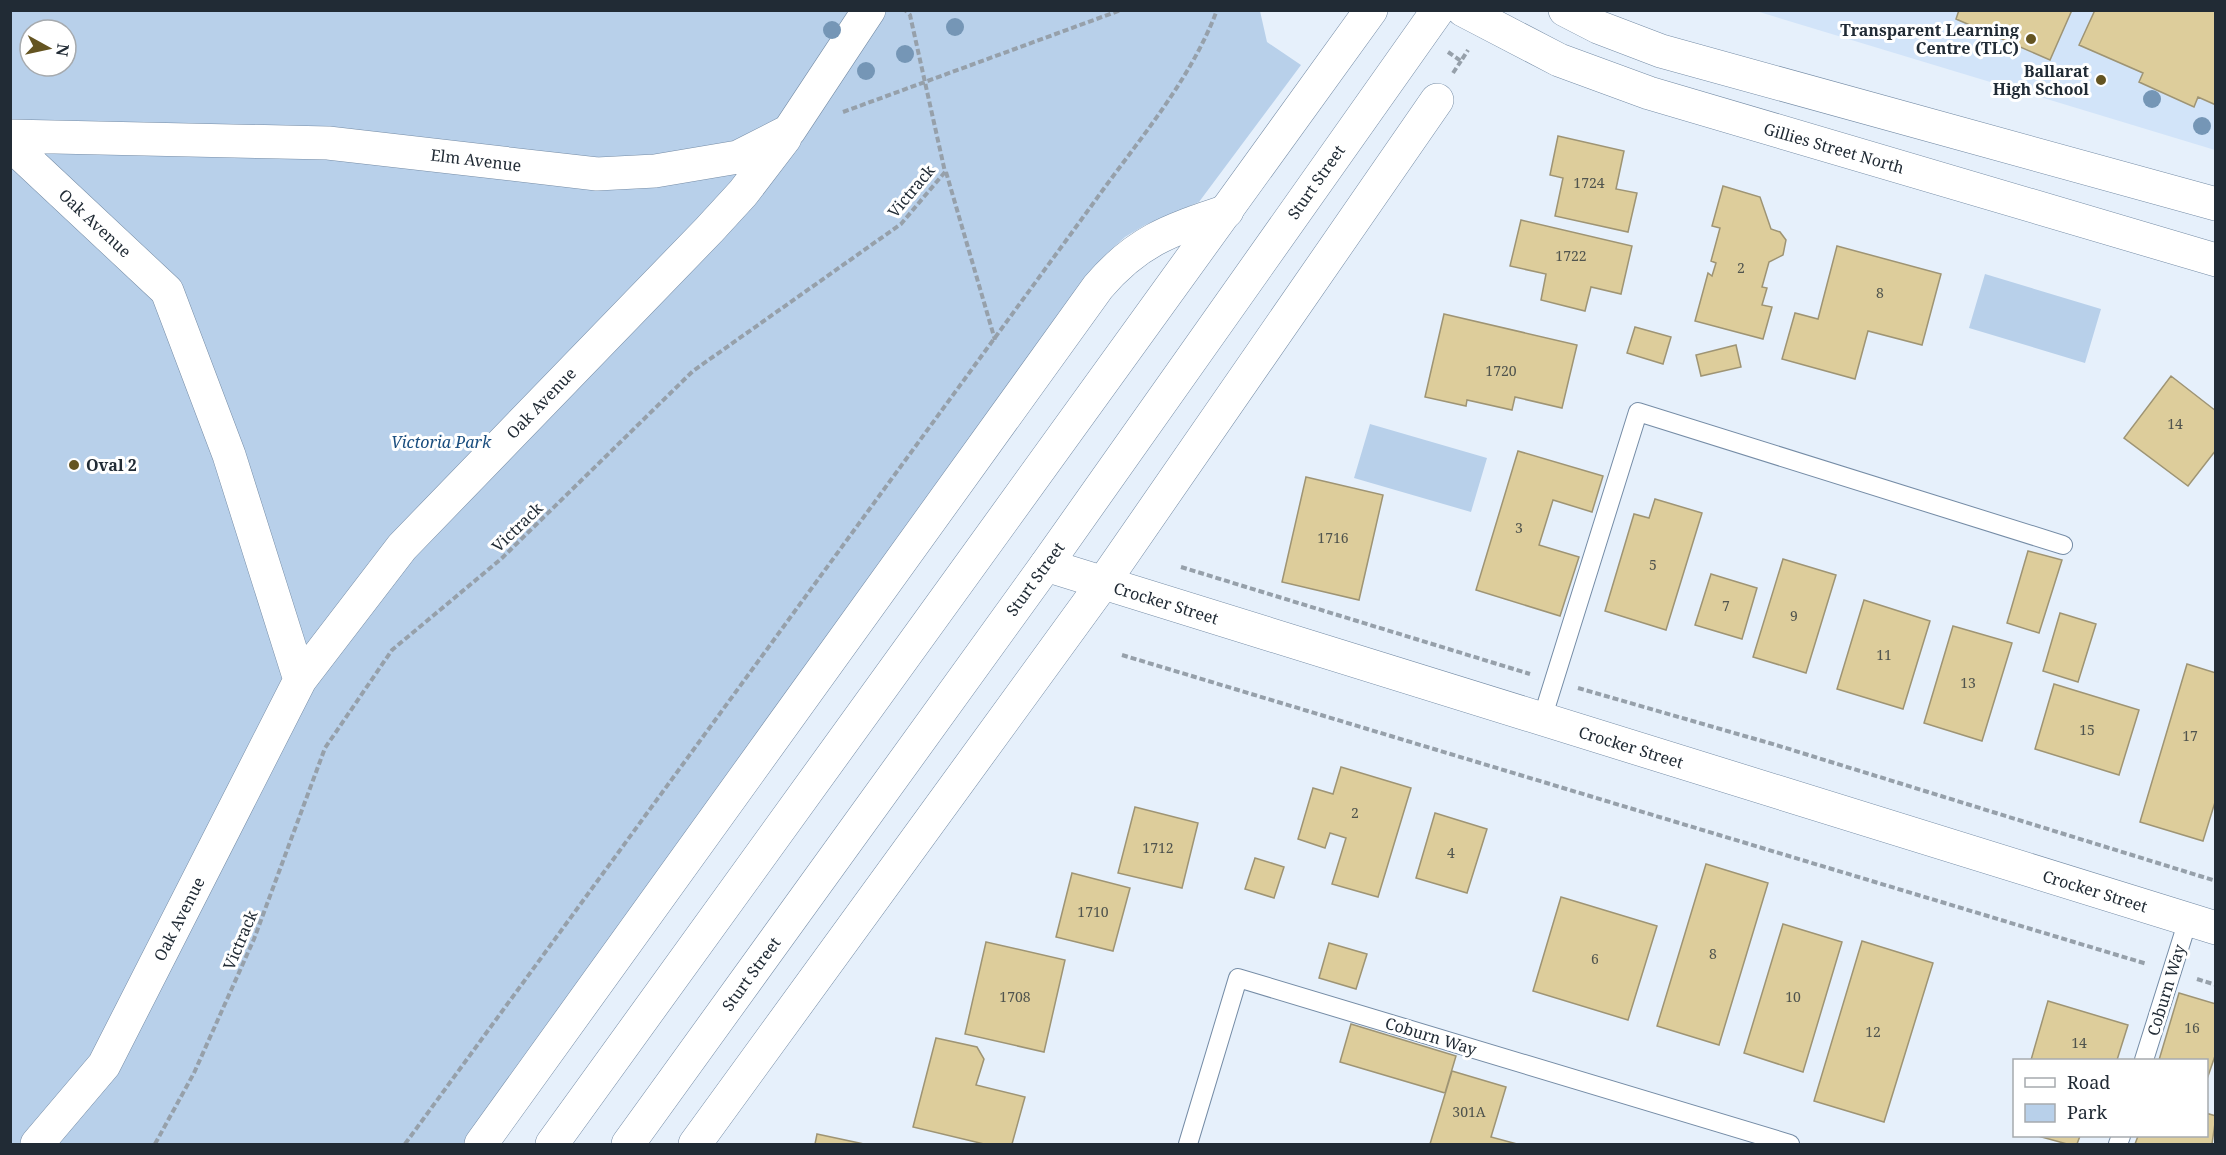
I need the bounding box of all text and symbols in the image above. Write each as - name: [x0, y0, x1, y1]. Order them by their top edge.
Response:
- north arrow: [18, 18, 78, 78]
- place label: Transparent Learning Centre (TLC): [1840, 19, 2019, 59]
- marker: Transparent Learning Centre (TLC): [2024, 32, 2038, 46]
- text: N: [51, 42, 75, 58]
- place label: Ballarat High School: [1993, 60, 2090, 100]
- marker: Ballarat High School: [2094, 73, 2108, 87]
- street label: Gillies Street North: [1761, 117, 1907, 179]
- street label: Sturt Street: [1282, 140, 1350, 224]
- street label: Elm Avenue: [429, 144, 523, 176]
- street label: Victrack: [882, 159, 940, 222]
- house number: 1724: [1573, 173, 1605, 192]
- street label: Oak Avenue: [54, 184, 136, 262]
- house number: 1722: [1555, 246, 1587, 265]
- house number: 2: [1737, 258, 1745, 277]
- house number: 8: [1876, 283, 1884, 302]
- house number: 1720: [1485, 361, 1517, 380]
- street label: Oak Avenue: [501, 362, 581, 444]
- house number: 14: [2167, 414, 2183, 433]
- park label: Victoria Park: [391, 431, 492, 453]
- place label: Oval 2: [86, 454, 137, 476]
- marker: Oval 2: [67, 458, 81, 472]
- street label: Victrack: [487, 497, 548, 557]
- house number: 3: [1515, 518, 1523, 537]
- house number: 1716: [1317, 528, 1349, 547]
- street label: Sturt Street: [1001, 537, 1070, 620]
- house number: 5: [1649, 555, 1657, 574]
- street label: Crocker Street: [1111, 577, 1221, 629]
- house number: 7: [1722, 596, 1730, 615]
- house number: 9: [1790, 606, 1798, 625]
- house number: 11: [1876, 645, 1892, 664]
- house number: 13: [1960, 673, 1976, 692]
- house number: 15: [2079, 720, 2095, 739]
- street label: Crocker Street: [1576, 721, 1686, 773]
- house number: 17: [2182, 726, 2198, 745]
- house number: 2: [1351, 803, 1359, 822]
- house number: 1712: [1142, 838, 1174, 857]
- house number: 4: [1447, 843, 1455, 862]
- street label: Crocker Street: [2040, 865, 2150, 917]
- street label: Oak Avenue: [148, 873, 210, 965]
- house number: 1710: [1077, 902, 1109, 921]
- street label: Victrack: [218, 906, 263, 973]
- street label: Sturt Street: [717, 932, 786, 1015]
- street label: Coburn Way: [2142, 941, 2191, 1038]
- house number: 8: [1709, 944, 1717, 963]
- house number: 6: [1591, 949, 1599, 968]
- house number: 1708: [999, 987, 1031, 1006]
- house number: 10: [1785, 987, 1801, 1006]
- street label: Coburn Way: [1383, 1012, 1480, 1061]
- house number: 16: [2184, 1018, 2200, 1037]
- house number: 12: [1865, 1022, 1881, 1041]
- house number: 14: [2071, 1033, 2087, 1052]
- legend: [2013, 1059, 2208, 1137]
- text: Road: [2067, 1070, 2110, 1094]
- text: Park: [2067, 1100, 2107, 1124]
- house number: 301A: [1452, 1102, 1486, 1121]

